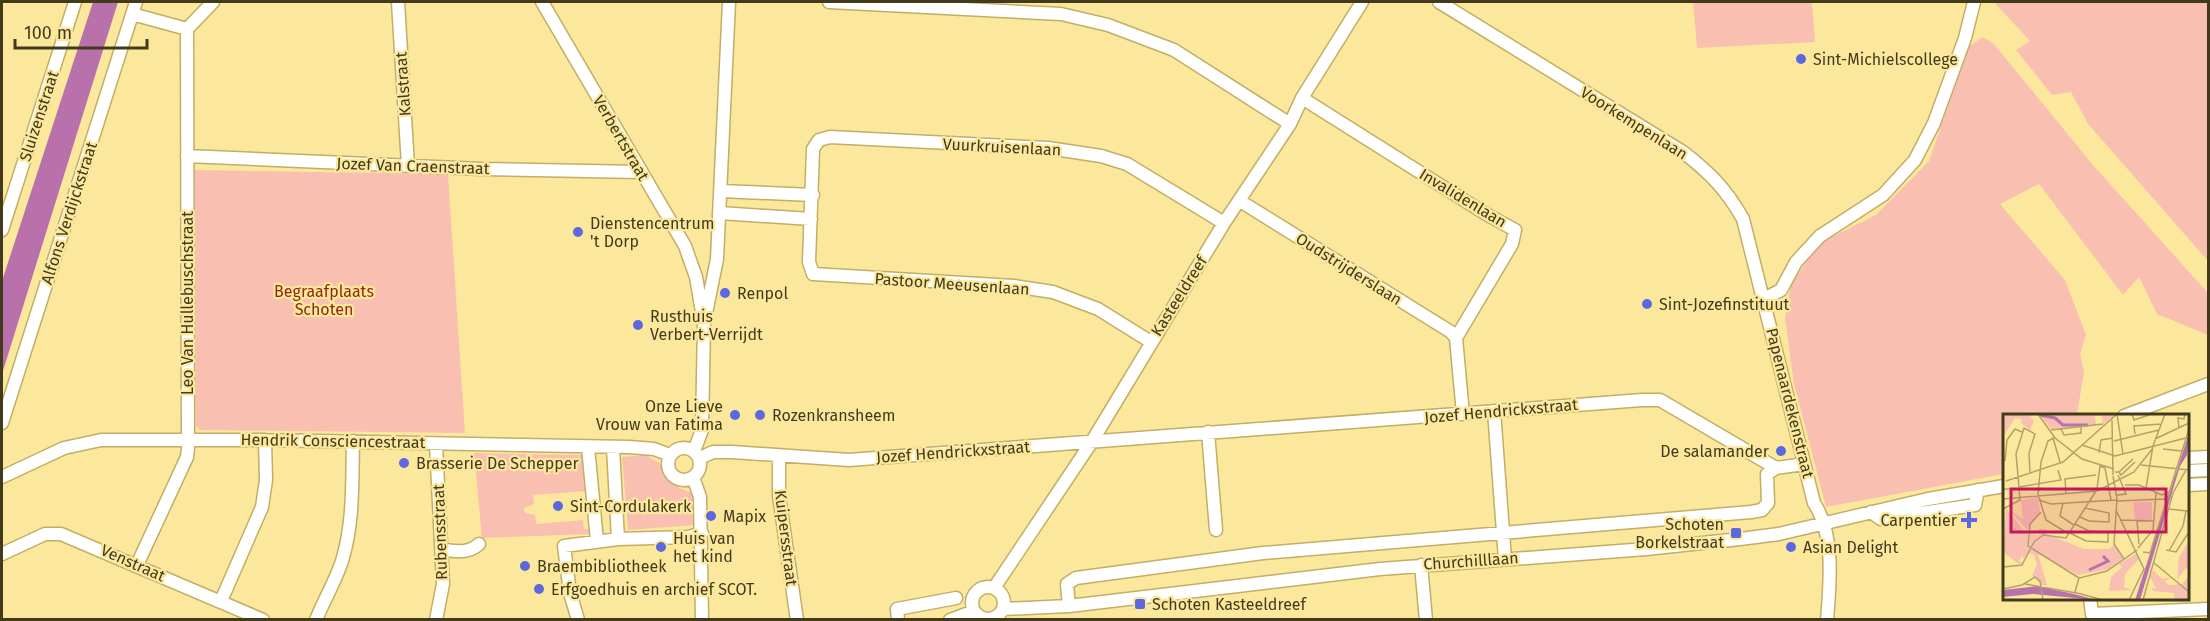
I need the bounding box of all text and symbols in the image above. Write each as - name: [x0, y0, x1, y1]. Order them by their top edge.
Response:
- scale bar: [15, 12, 147, 50]
- text: 100 m: [24, 22, 72, 44]
- place label: Sint-Michielscollege: [1813, 50, 1958, 69]
- street label: Kalstraat: [391, 51, 415, 117]
- marker: Sint-Michielscollege: [1794, 52, 1808, 66]
- street label: Sluizenstraat: [15, 68, 63, 164]
- street label: Voorkempenlaan: [1577, 82, 1691, 164]
- street label: Verbertstraat: [589, 92, 653, 184]
- street label: Vuurkruisenlaan: [942, 134, 1062, 160]
- street label: Alfons Verdijckstraat: [37, 139, 101, 287]
- street label: Jozef Van Craenstraat: [336, 154, 490, 178]
- street label: Invalidenlaan: [1416, 165, 1510, 231]
- street label: Leo Van Hullebuschstraat: [178, 211, 197, 395]
- place label: Dienstencentrum 't Dorp: [590, 214, 714, 251]
- marker: Dienstencentrum 't Dorp: [571, 225, 585, 239]
- street label: Oudstrijderslaan: [1292, 229, 1406, 309]
- street label: Kasteeldreef: [1147, 251, 1212, 340]
- street label: Pastoor Meeusenlaan: [874, 269, 1030, 299]
- park label: Begraafplaats Schoten: [274, 282, 374, 319]
- place label: Renpol: [737, 284, 788, 303]
- marker: Renpol: [718, 286, 732, 300]
- place label: Sint-Jozefinstituut: [1659, 295, 1789, 314]
- marker: Sint-Jozefinstituut: [1640, 297, 1654, 311]
- place label: Rusthuis Verbert-Verrijdt: [650, 307, 763, 344]
- marker: Rusthuis Verbert-Verrijdt: [631, 318, 645, 332]
- street label: Papenaardekenstraat: [1762, 326, 1818, 480]
- street label: Jozef Hendrickxstraat: [1423, 395, 1579, 427]
- place label: Onze Lieve Vrouw van Fatima: [596, 397, 723, 434]
- place label: Rozenkransheem: [772, 406, 896, 425]
- marker: Onze Lieve Vrouw van Fatima: [728, 408, 742, 422]
- marker: Rozenkransheem: [753, 408, 767, 422]
- inset map: [2003, 414, 2189, 600]
- street label: Hendrik Consciencestraat: [240, 430, 426, 452]
- street label: Jozef Hendrickxstraat: [876, 437, 1031, 467]
- place label: De salamander: [1660, 442, 1770, 461]
- marker: De salamander: [1774, 444, 1788, 458]
- place label: Brasserie De Schepper: [416, 454, 579, 473]
- marker: Brasserie De Schepper: [397, 456, 411, 470]
- street label: Rubensstraat: [429, 484, 451, 580]
- street label: Kuipersstraat: [771, 489, 801, 587]
- place label: Sint-Cordulakerk: [570, 497, 692, 516]
- marker: Sint-Cordulakerk: [551, 499, 565, 513]
- place label: Mapix: [723, 507, 766, 526]
- marker: Mapix: [704, 509, 718, 523]
- place label: Carpentier: [1881, 511, 1958, 530]
- marker: Carpentier: [1962, 513, 1976, 527]
- place label: Schoten Borkelstraat: [1635, 515, 1724, 552]
- marker: Schoten Borkelstraat: [1729, 526, 1743, 540]
- place label: Huis van het kind: [673, 529, 735, 566]
- place label: Asian Delight: [1803, 538, 1898, 557]
- street label: Venstraat: [98, 540, 168, 586]
- marker: Huis van het kind: [654, 540, 668, 554]
- marker: Asian Delight: [1784, 540, 1798, 554]
- street label: Churchilllaan: [1423, 548, 1519, 574]
- place label: Braembibliotheek: [537, 557, 667, 576]
- marker: Braembibliotheek: [518, 559, 532, 573]
- place label: Erfgoedhuis en archief SCOT.: [551, 580, 757, 599]
- marker: Erfgoedhuis en archief SCOT.: [532, 582, 546, 596]
- place label: Schoten Kasteeldreef: [1152, 595, 1308, 614]
- marker: Schoten Kasteeldreef: [1133, 597, 1147, 611]

